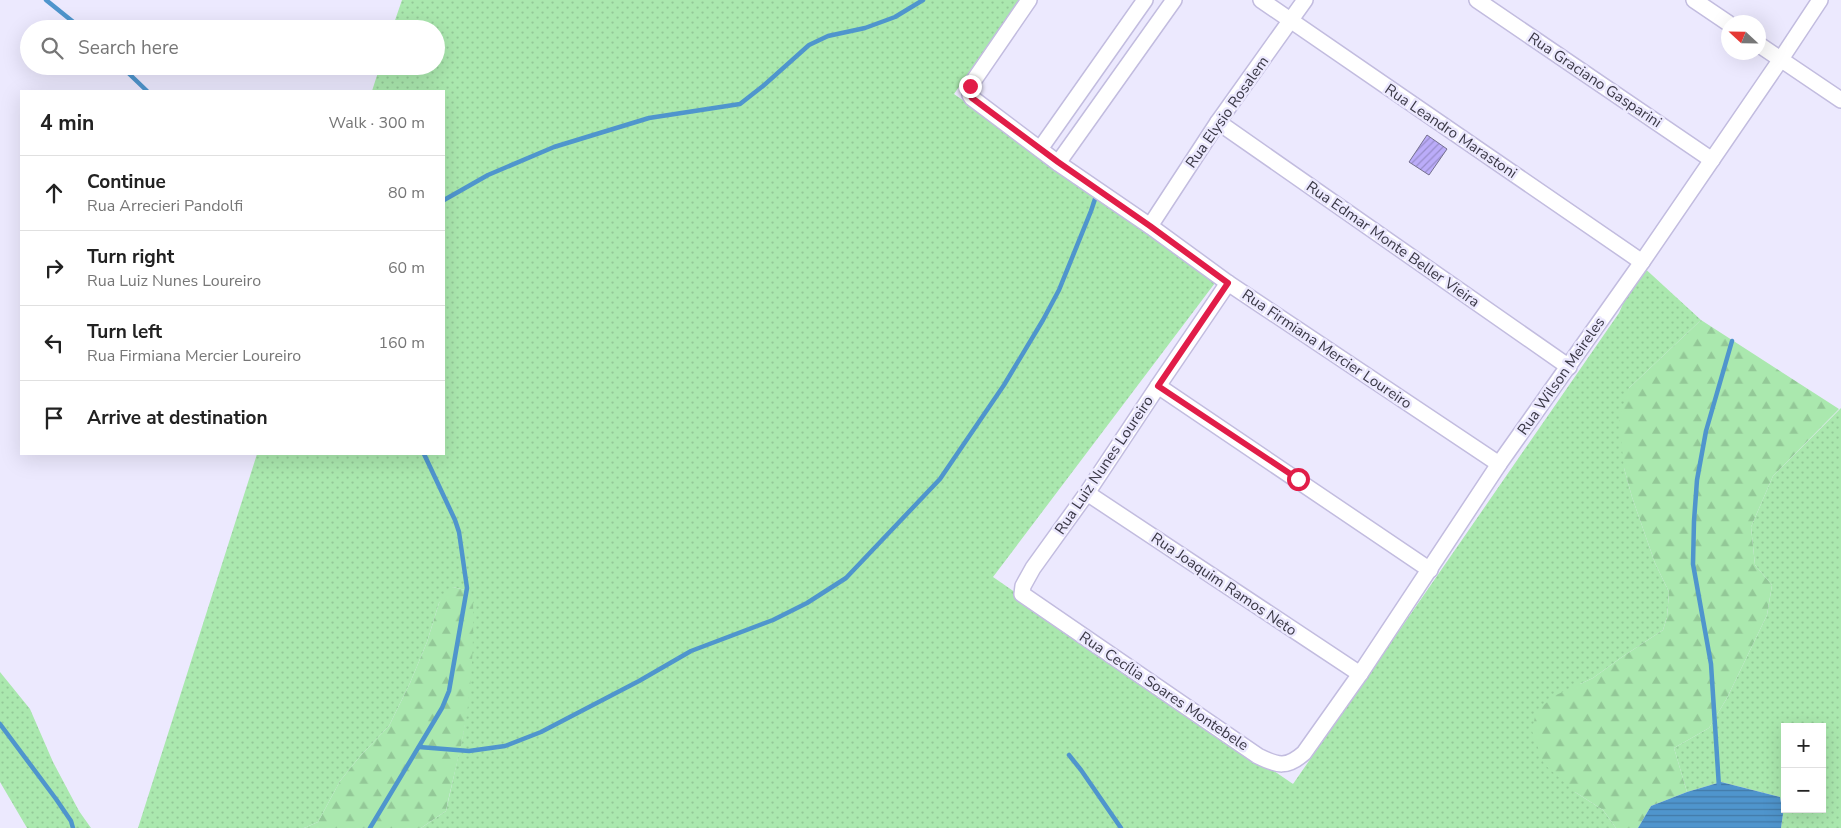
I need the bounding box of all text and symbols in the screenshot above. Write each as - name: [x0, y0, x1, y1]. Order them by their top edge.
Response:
- north arrow: [1721, 15, 1766, 60]
- search box: [20, 20, 445, 75]
- street label: Rua Graciano Gasparini: [1524, 28, 1666, 132]
- icon: search: [38, 34, 66, 62]
- text: Search here: [78, 35, 179, 61]
- street label: Rua Elysio Rosalem: [1181, 52, 1273, 172]
- route end: [959, 75, 982, 98]
- street label: Rua Leandro Marastoni: [1381, 79, 1521, 183]
- text: 4 min: [40, 109, 94, 137]
- text: Walk · 300 m: [329, 112, 425, 134]
- text: Continue: [87, 169, 166, 195]
- street label: Rua Edmar Monte Beller Vieira: [1302, 176, 1484, 312]
- icon: ahead: [40, 179, 68, 207]
- text: 80 m: [388, 182, 425, 204]
- text: Rua Arrecieri Pandolfi: [87, 195, 243, 217]
- text: Turn right: [87, 244, 174, 270]
- icon: right: [40, 254, 68, 282]
- text: 60 m: [388, 257, 425, 279]
- text: Rua Luiz Nunes Loureiro: [87, 270, 261, 292]
- street label: Rua Firmiana Mercier Loureiro: [1238, 285, 1416, 413]
- street label: Rua Wilson Meireles: [1513, 313, 1609, 439]
- text: Turn left: [87, 319, 162, 345]
- icon: left: [40, 329, 68, 357]
- text: 160 m: [378, 332, 425, 354]
- text: Rua Firmiana Mercier Loureiro: [87, 345, 301, 367]
- street label: Rua Luiz Nunes Loureiro: [1050, 392, 1158, 538]
- icon: arrive: [40, 404, 68, 432]
- text: Arrive at destination: [87, 405, 268, 431]
- route start: [1287, 468, 1310, 491]
- street label: Rua Joaquim Ramos Neto: [1147, 528, 1301, 640]
- street label: Rua Cecília Soares Montebele: [1076, 627, 1252, 755]
- map controls: [1781, 723, 1826, 813]
- button: +: [1781, 723, 1826, 768]
- button: −: [1781, 768, 1826, 813]

